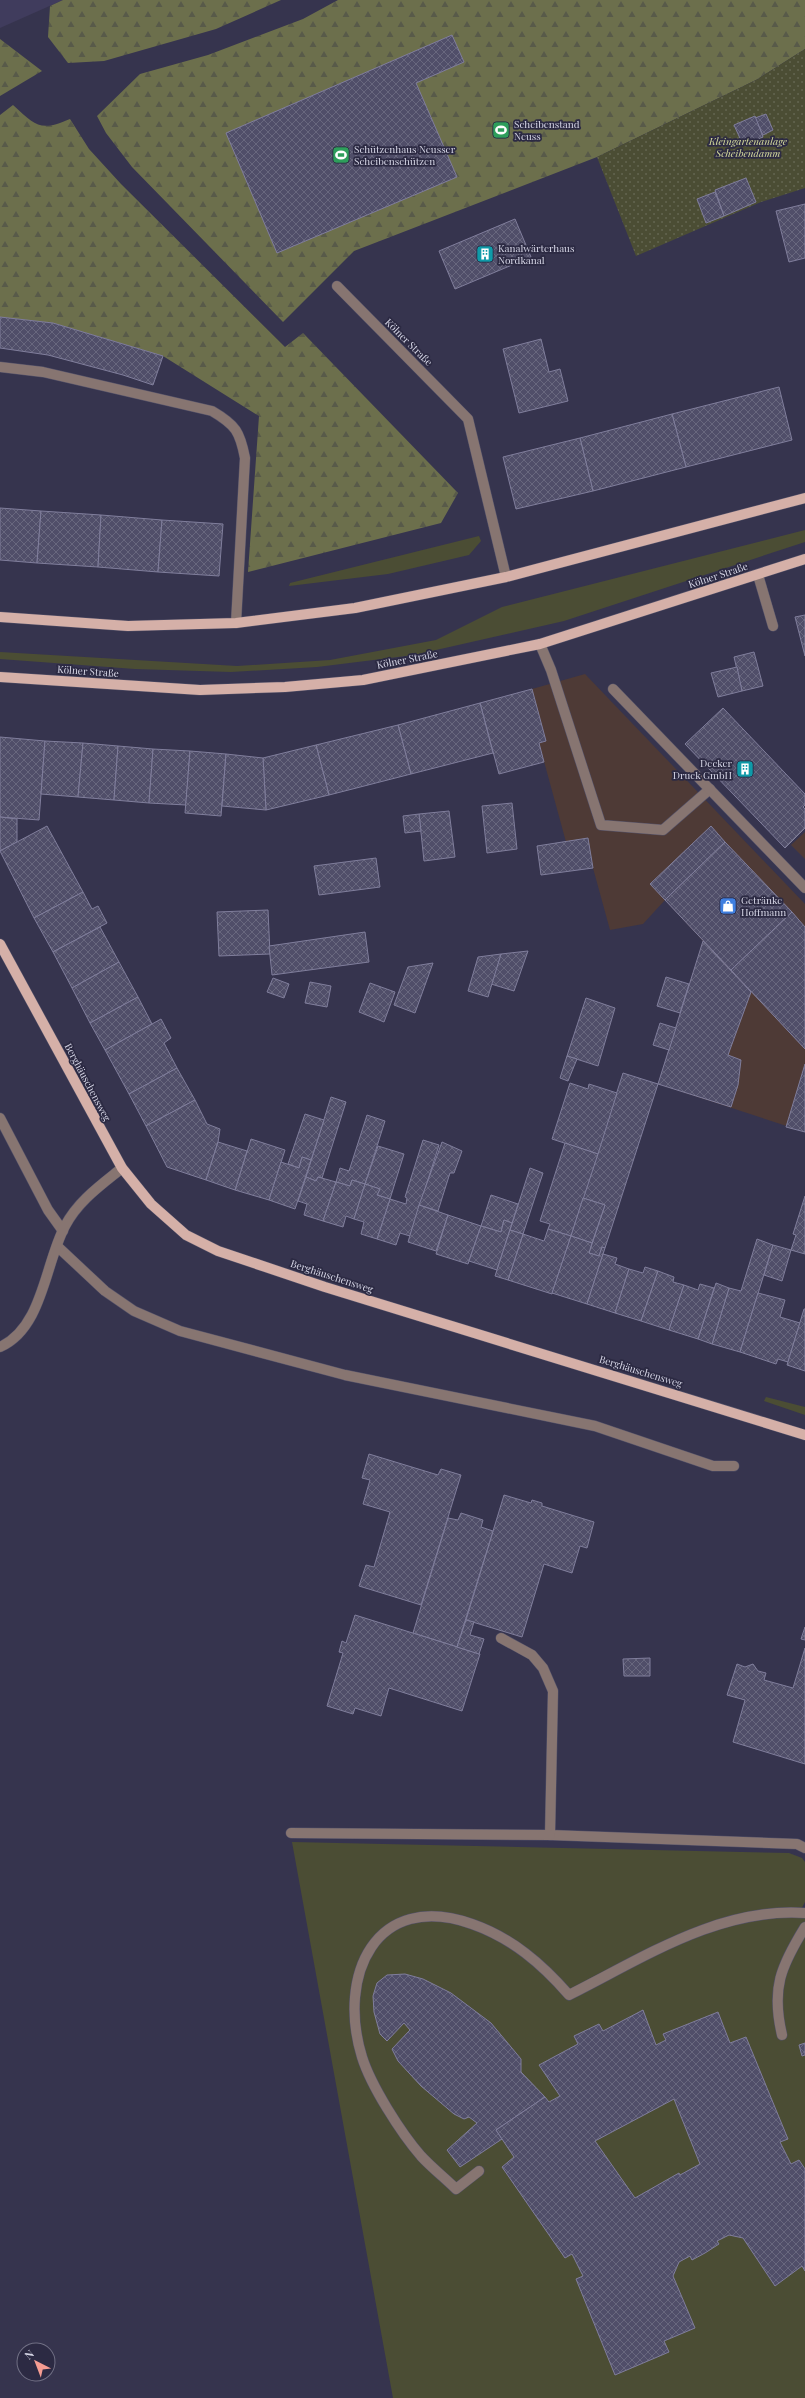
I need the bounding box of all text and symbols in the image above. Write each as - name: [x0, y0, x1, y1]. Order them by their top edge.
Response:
- place label: Scheibenstand Neuss: [514, 117, 580, 143]
- sports icon: Scheibenstand Neuss: [491, 120, 511, 140]
- park label: Kleingartenanlage Scheibendamm: [708, 134, 788, 160]
- place label: Schützenhaus Neusser Scheibenschützen: [354, 142, 456, 168]
- sports icon: Schützenhaus Neusser Scheibenschützen: [331, 145, 351, 165]
- place label: Kanalwärterhaus Nordkanal: [498, 241, 574, 267]
- building icon: Kanalwärterhaus Nordkanal: [475, 244, 495, 264]
- street label: Kölner Straße: [382, 315, 436, 369]
- street label: Kölner Straße: [686, 559, 750, 591]
- street label: Kölner Straße: [375, 646, 439, 672]
- street label: Kölner Straße: [57, 662, 119, 680]
- place label: Decker Druck GmbH: [673, 756, 733, 782]
- building icon: Decker Druck GmbH: [735, 759, 755, 779]
- place label: Getränke Hoffmann: [741, 893, 786, 919]
- shop icon: Getränke Hoffmann: [718, 896, 738, 916]
- street label: Berghäuschensweg: [62, 1041, 115, 1124]
- street label: Berghäuschensweg: [289, 1256, 376, 1296]
- street label: Berghäuschensweg: [598, 1352, 685, 1391]
- north arrow: [16, 2342, 56, 2382]
- text: N: [21, 2346, 37, 2362]

